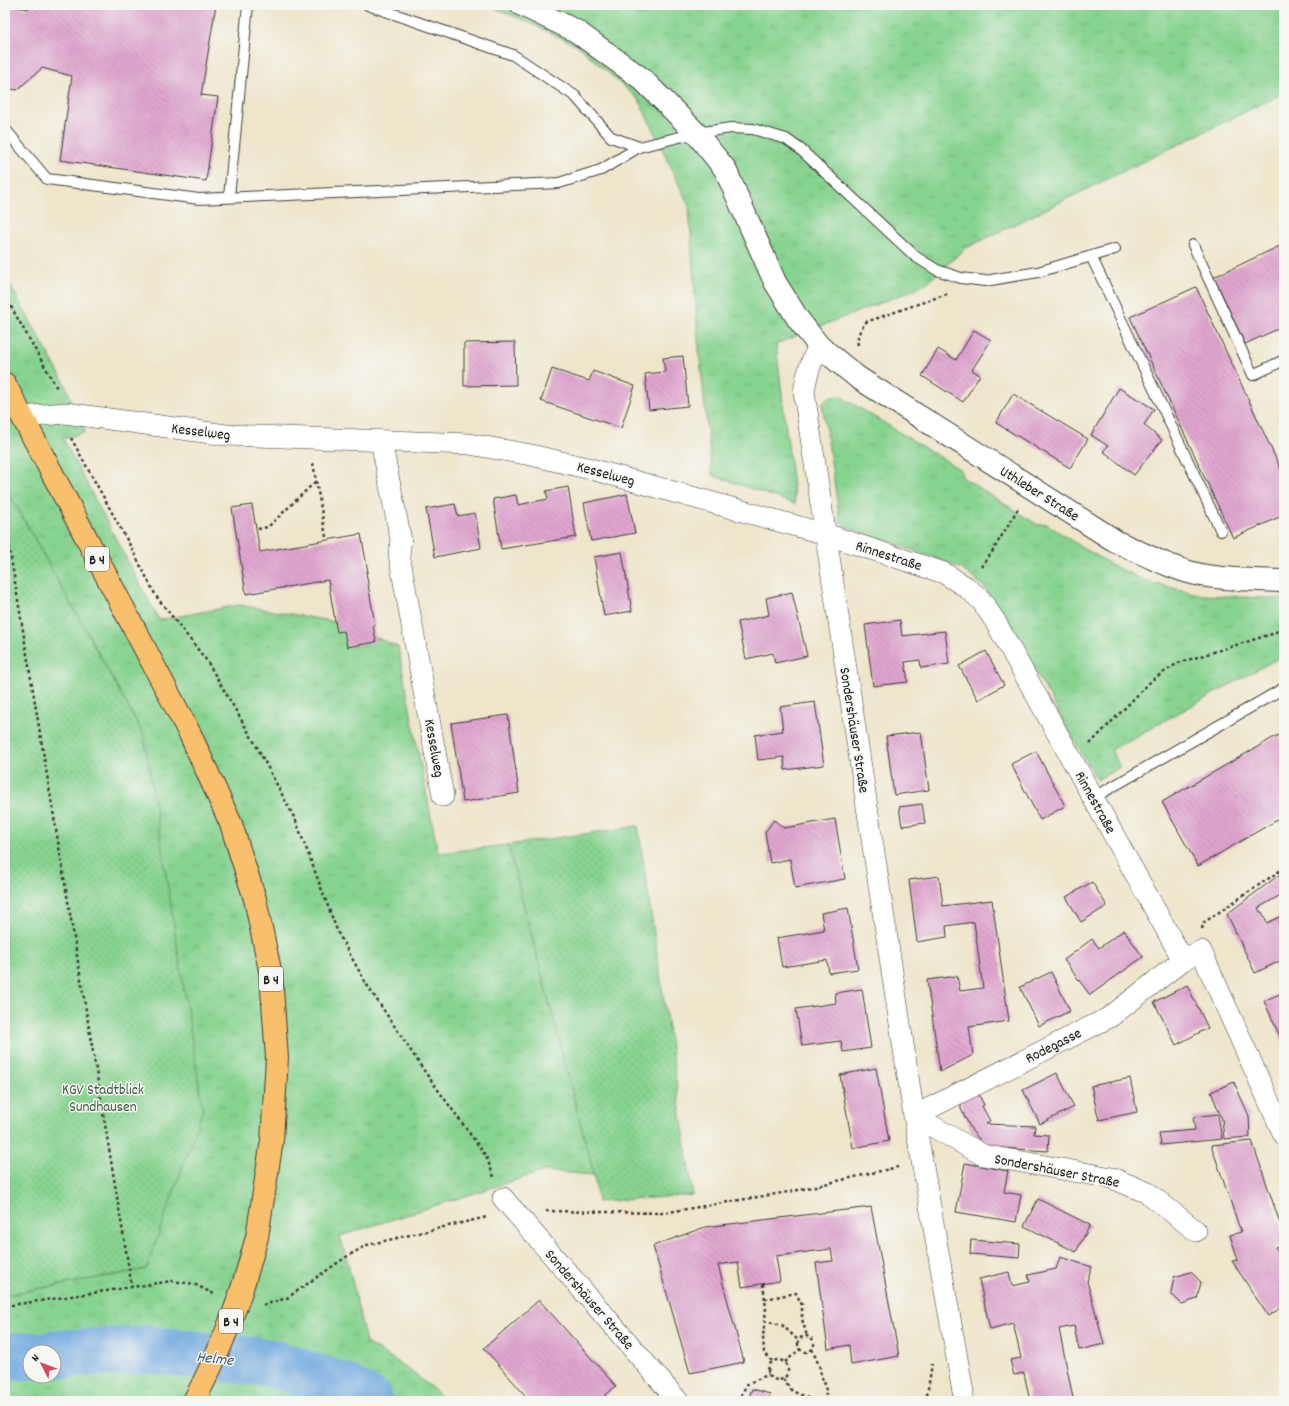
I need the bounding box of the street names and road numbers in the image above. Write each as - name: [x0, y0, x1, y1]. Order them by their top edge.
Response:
- street label: Kesselweg: [170, 418, 231, 448]
- street label: Kesselweg: [574, 457, 637, 493]
- street label: Uthleber Straße: [995, 461, 1083, 528]
- street label: Rinnestraße: [852, 536, 925, 578]
- road number: B 4: [85, 547, 109, 571]
- street label: Sondershäuser Straße: [832, 666, 874, 795]
- street label: Kesselweg: [417, 717, 449, 779]
- street label: Rinnestraße: [1068, 768, 1121, 839]
- road number: B 4: [259, 967, 283, 991]
- street label: Rodegasse: [1022, 1023, 1086, 1070]
- street label: Sondershäuser Straße: [992, 1149, 1121, 1195]
- street label: Sondershäuser Straße: [539, 1245, 639, 1356]
- road number: B 4: [219, 1309, 243, 1333]

